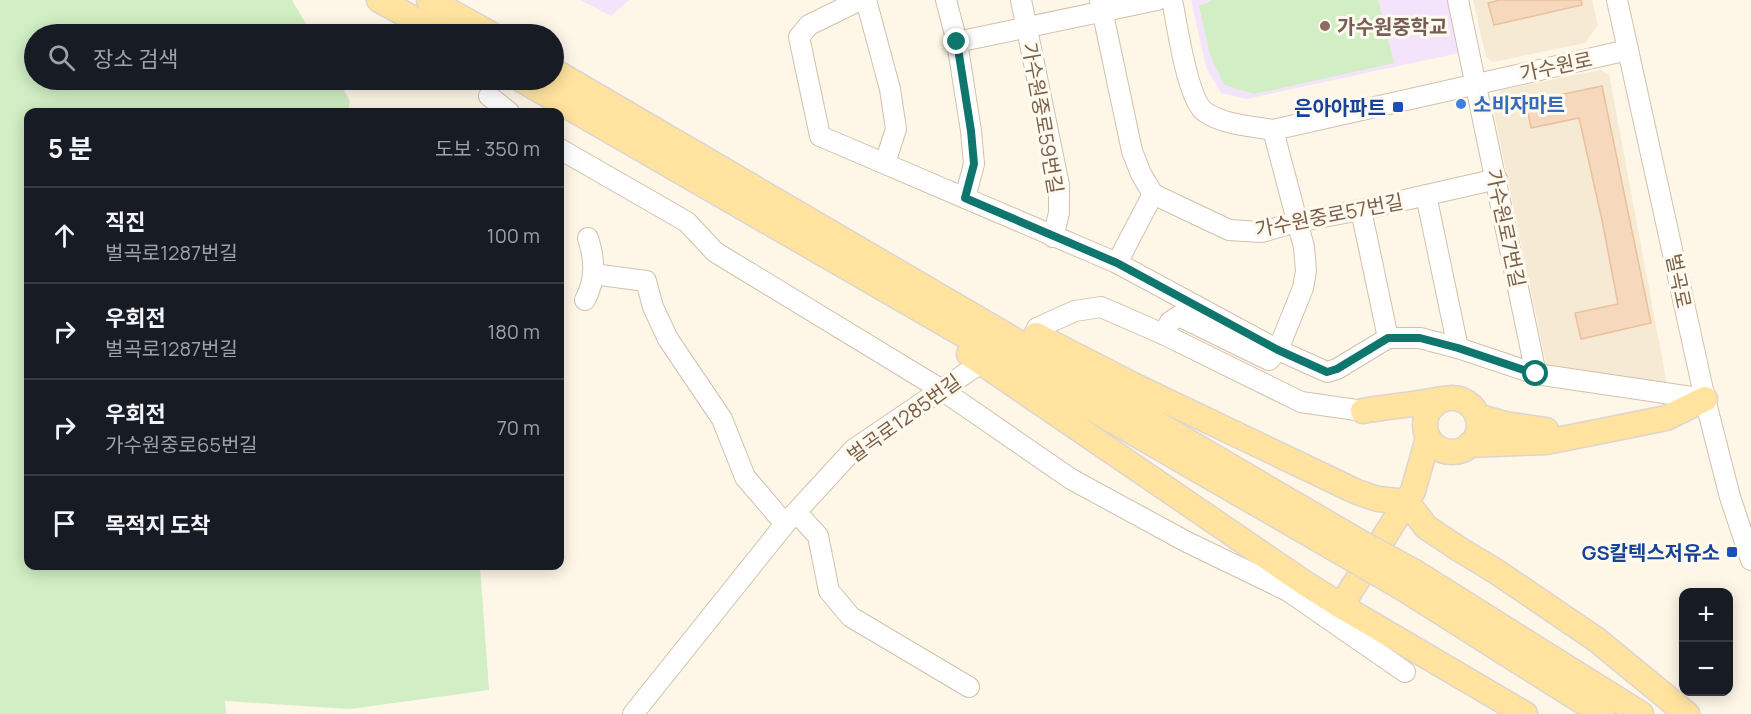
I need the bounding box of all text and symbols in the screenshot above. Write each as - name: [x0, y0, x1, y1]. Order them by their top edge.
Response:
- place label: 가수원중학교: [1337, 13, 1447, 40]
- marker: 가수원중학교: [1318, 19, 1332, 33]
- search box: [24, 24, 564, 90]
- route end: [943, 28, 969, 54]
- street label: 가수원중로59번길: [1016, 40, 1070, 196]
- icon: search: [45, 41, 78, 74]
- text: 장소 검색: [93, 44, 178, 74]
- street label: 가수원로: [1517, 45, 1595, 87]
- place label: 소비자마트: [1473, 91, 1565, 118]
- place label: 은아아파트: [1294, 94, 1386, 121]
- marker: 소비자마트: [1454, 97, 1468, 111]
- marker: 은아아파트: [1391, 100, 1405, 114]
- text: 5 분: [48, 130, 92, 166]
- text: 도보 · 350 m: [435, 135, 540, 162]
- street label: 가수원로7번길: [1480, 166, 1532, 290]
- street label: 가수원중로57번길: [1253, 187, 1405, 243]
- text: 직진: [105, 207, 145, 237]
- icon: ahead: [48, 219, 81, 252]
- text: 100 m: [487, 222, 540, 249]
- text: 벌곡로1287번길: [105, 239, 238, 266]
- street label: 벌곡로: [1660, 251, 1698, 311]
- text: 우회전: [105, 303, 166, 333]
- icon: right: [48, 315, 81, 348]
- text: 180 m: [487, 318, 540, 345]
- text: 벌곡로1287번길: [105, 335, 238, 362]
- route start: [1522, 360, 1548, 386]
- street label: 벌곡로1285번길: [842, 368, 966, 468]
- text: 우회전: [105, 399, 166, 429]
- icon: right: [48, 411, 81, 444]
- text: 70 m: [497, 414, 540, 441]
- text: 가수원중로65번길: [105, 431, 258, 458]
- icon: arrive: [48, 507, 81, 540]
- text: 목적지 도착: [105, 510, 211, 540]
- place label: GS칼텍스저유소: [1582, 539, 1720, 566]
- marker: GS칼텍스저유소: [1725, 545, 1739, 559]
- map controls: [1679, 588, 1733, 696]
- button: +: [1679, 588, 1733, 642]
- button: −: [1679, 642, 1733, 696]

